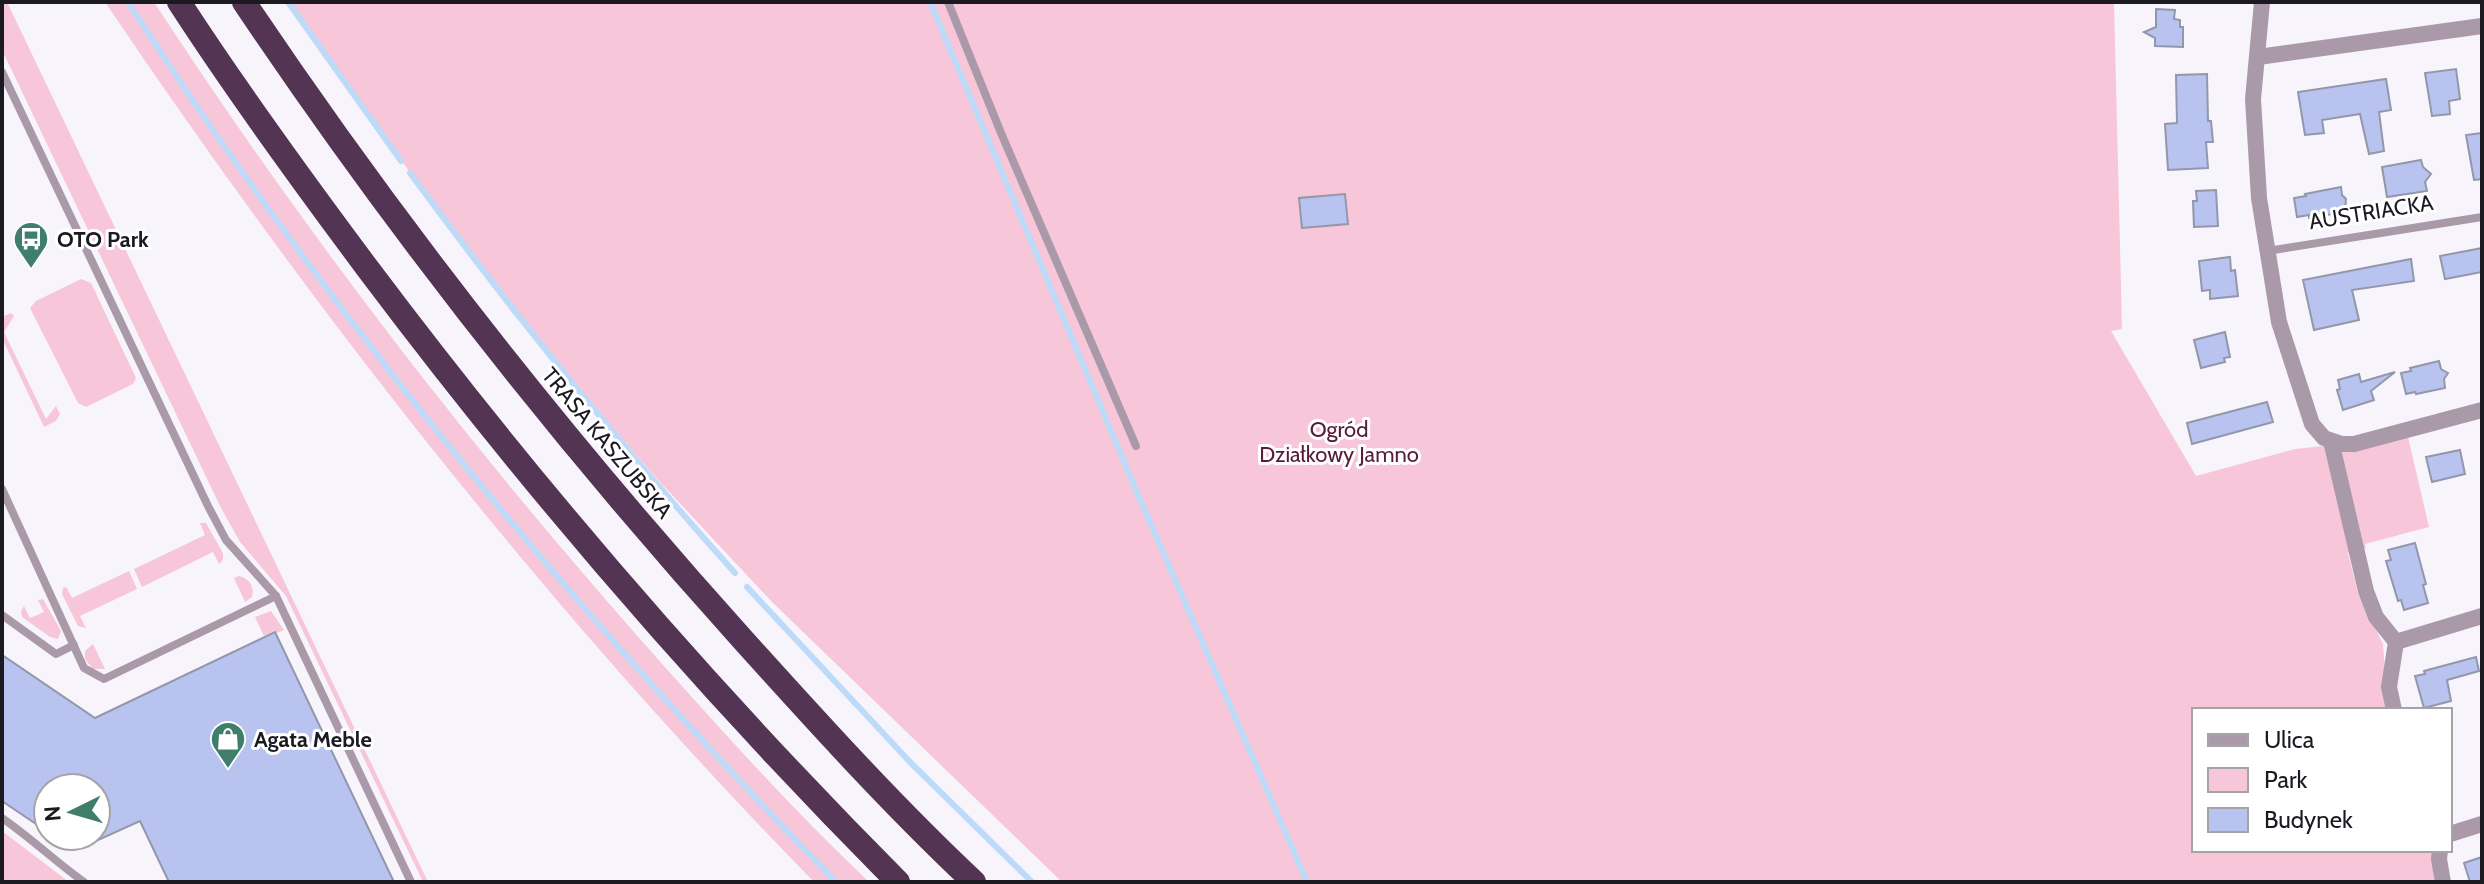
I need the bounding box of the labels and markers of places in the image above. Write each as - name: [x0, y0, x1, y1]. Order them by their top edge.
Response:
- bus stop icon: OTO Park: [12, 220, 50, 270]
- place label: OTO Park: [57, 226, 149, 253]
- shop icon: Agata Meble: [209, 720, 247, 770]
- place label: Agata Meble: [254, 726, 372, 753]

